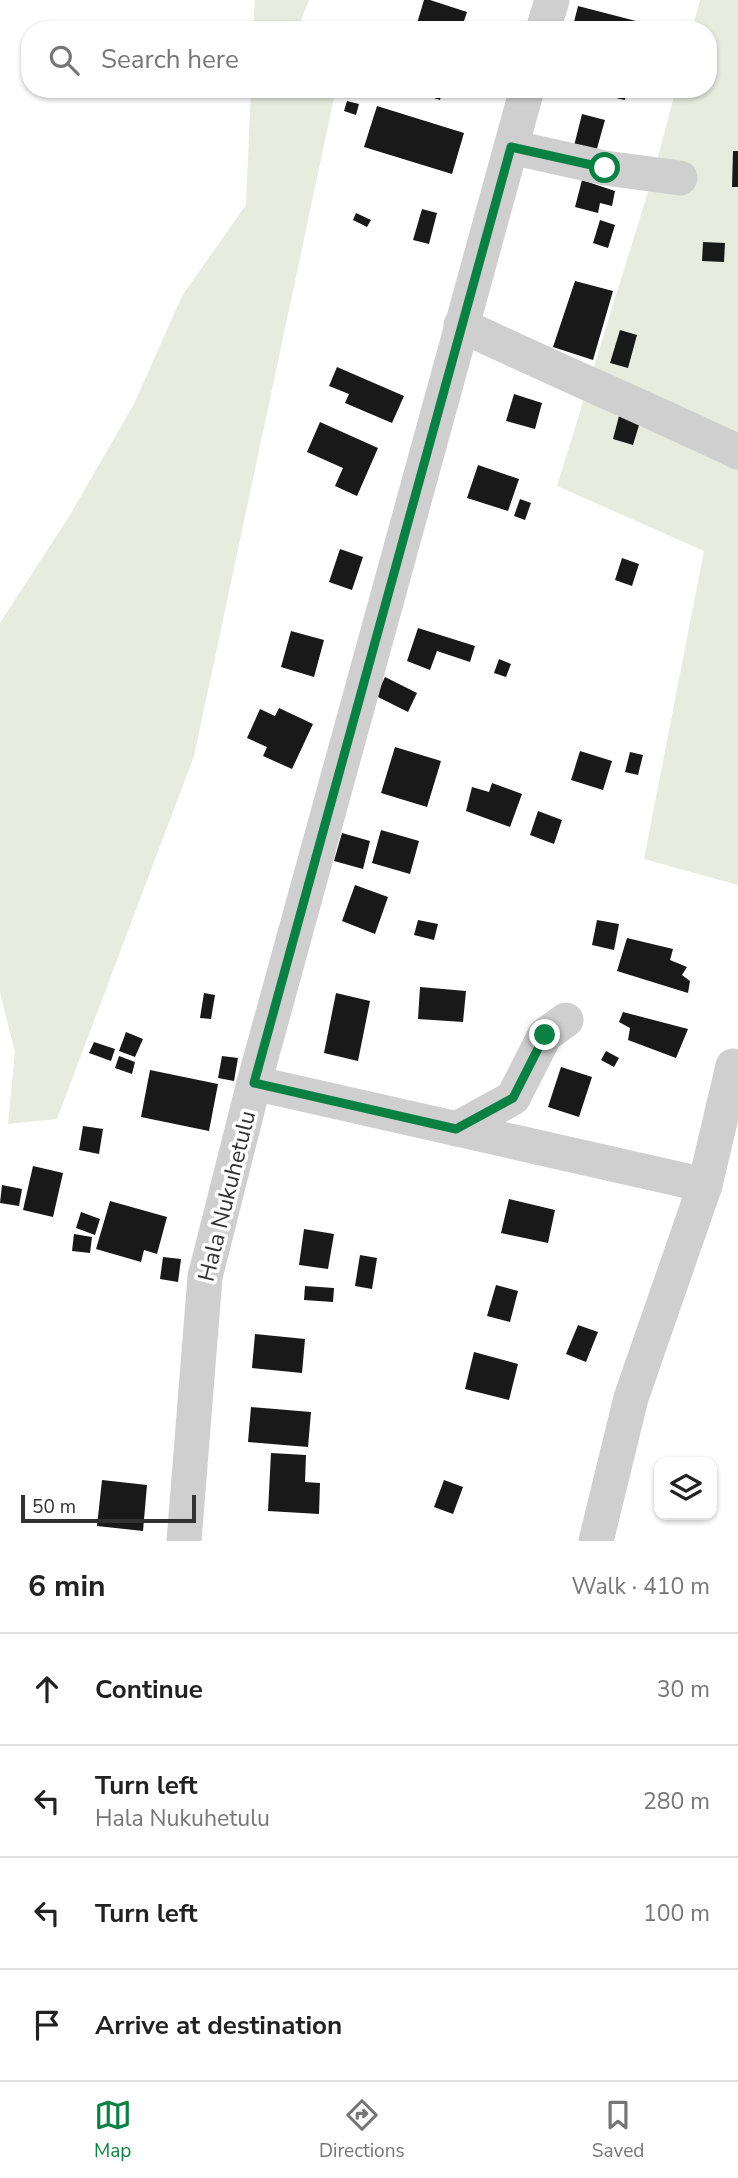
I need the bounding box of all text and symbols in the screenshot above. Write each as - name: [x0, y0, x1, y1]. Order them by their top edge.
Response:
- search box: [21, 21, 717, 98]
- icon: search: [45, 41, 83, 79]
- text: Search here: [101, 42, 239, 77]
- route start: [589, 152, 620, 183]
- route end: [529, 1019, 560, 1050]
- street label: Hala Nukuhetulu: [191, 1107, 263, 1285]
- map controls: [654, 1457, 717, 1520]
- button: layers: [654, 1457, 717, 1520]
- scale bar: [21, 1492, 196, 1524]
- text: 50 m: [32, 1494, 76, 1520]
- text: 6 min: [28, 1566, 106, 1607]
- text: Walk · 410 m: [571, 1571, 710, 1602]
- icon: ahead: [28, 1670, 66, 1708]
- text: Continue: [95, 1672, 203, 1707]
- text: 30 m: [657, 1674, 710, 1705]
- text: Turn left: [95, 1768, 198, 1803]
- icon: left: [28, 1782, 66, 1820]
- text: 280 m: [643, 1786, 710, 1817]
- text: Hala Nukuhetulu: [95, 1803, 270, 1834]
- icon: left: [28, 1894, 66, 1932]
- text: Turn left: [95, 1896, 198, 1931]
- text: 100 m: [643, 1898, 710, 1929]
- icon: arrive: [28, 2006, 66, 2044]
- text: Arrive at destination: [95, 2008, 342, 2043]
- tab: Map: [94, 2096, 132, 2164]
- tab: Directions: [319, 2096, 405, 2164]
- tab: Saved: [592, 2096, 644, 2164]

